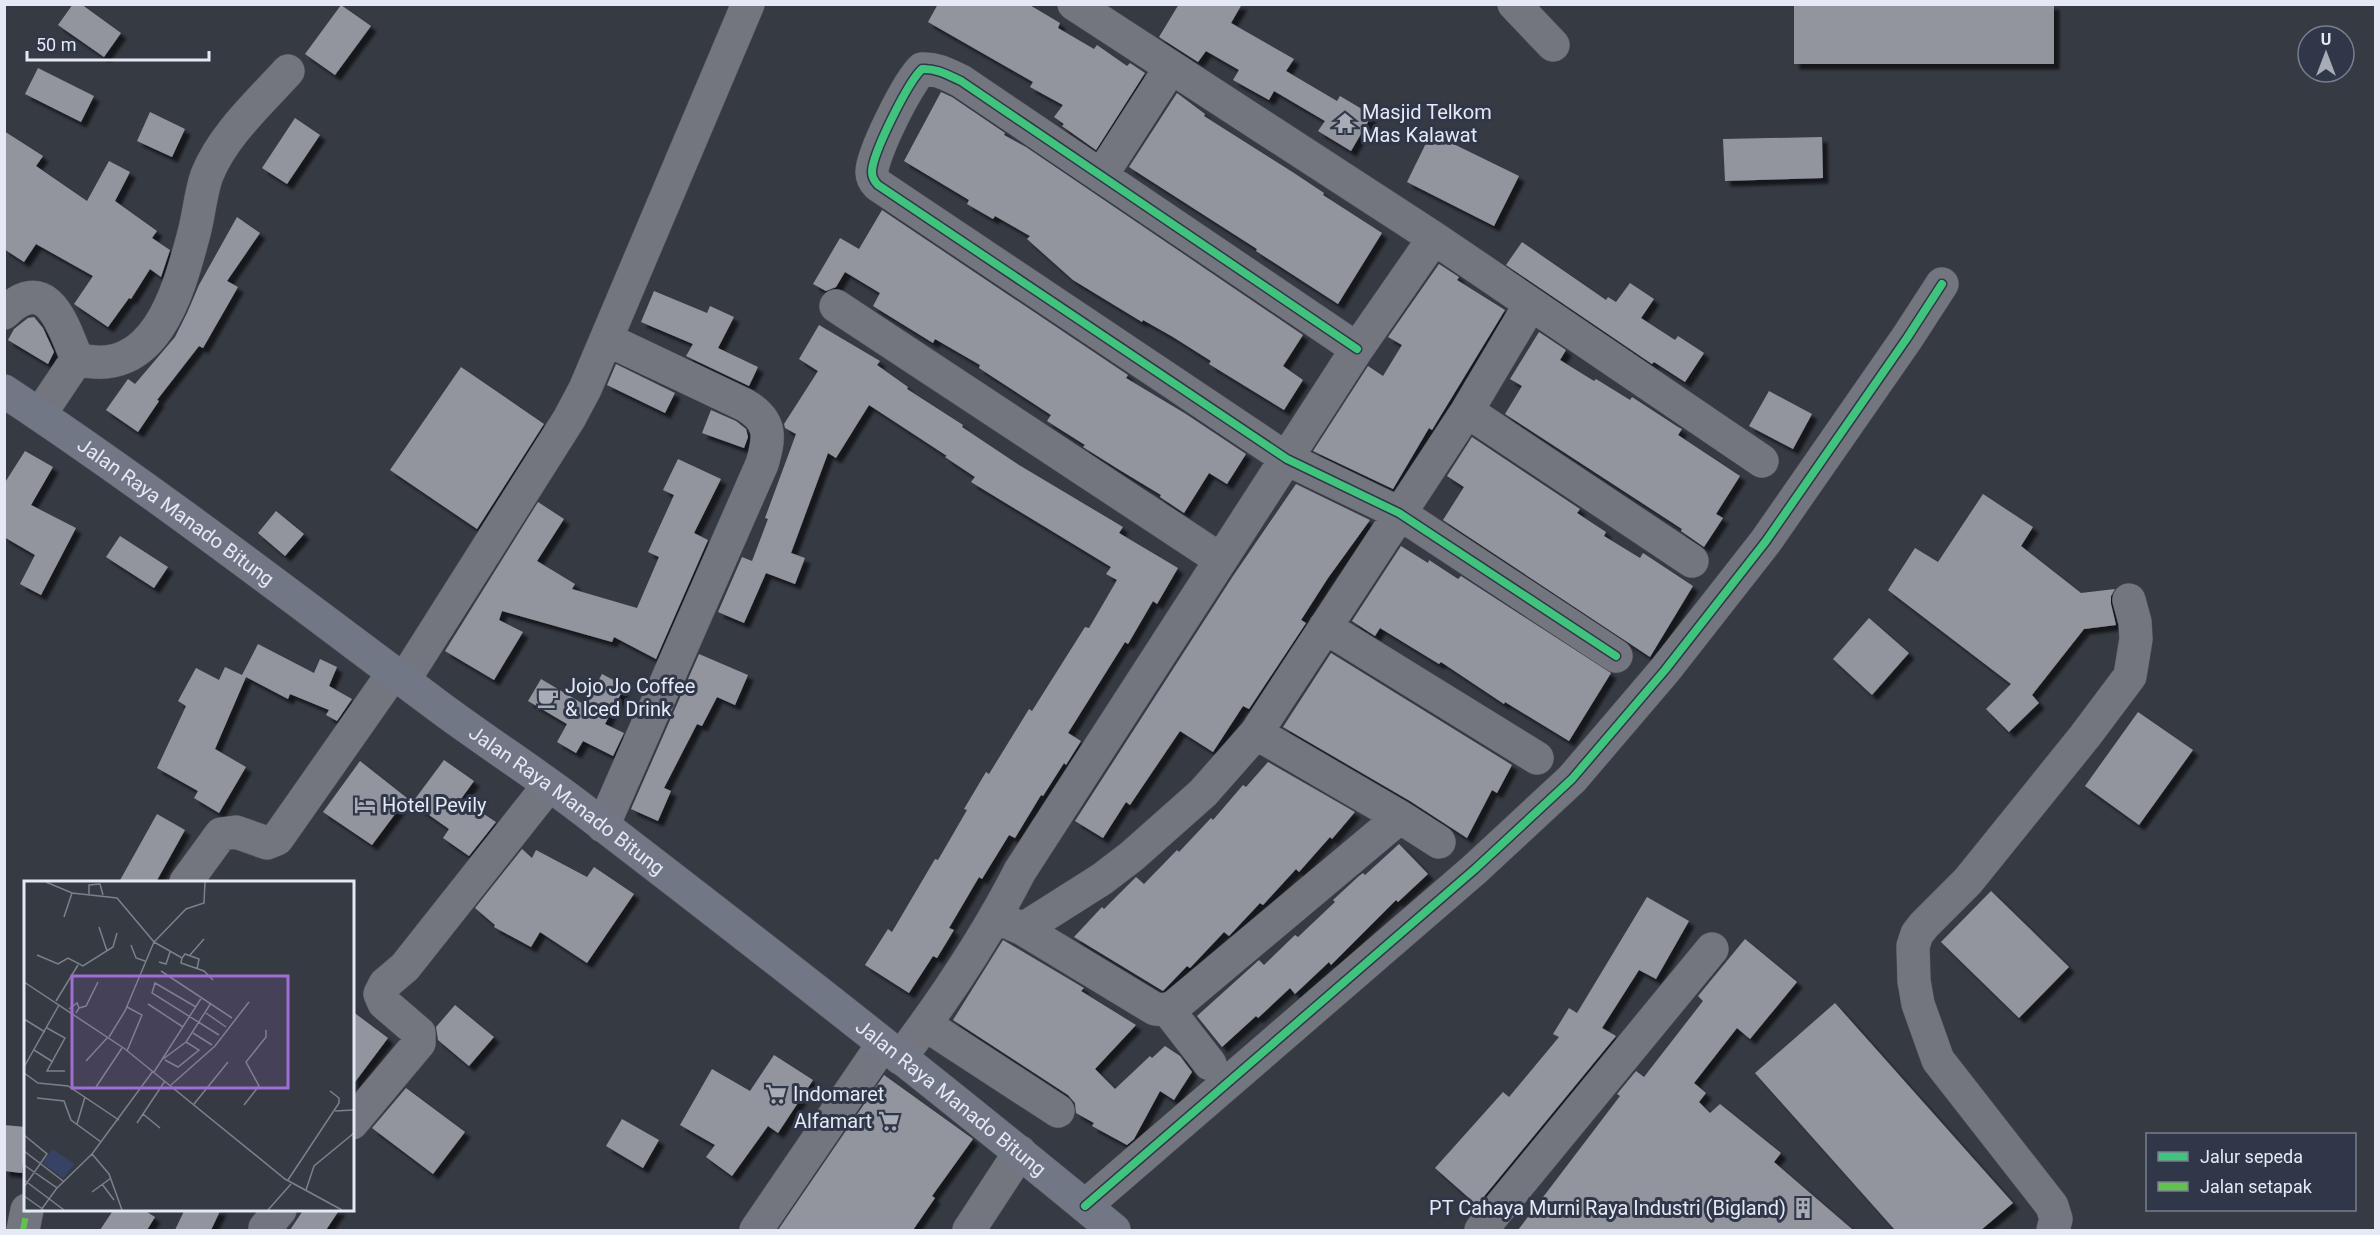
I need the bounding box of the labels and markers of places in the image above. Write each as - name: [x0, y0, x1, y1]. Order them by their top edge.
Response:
- place label: Masjid Telkom Mas Kalawat: [1362, 100, 1492, 147]
- temple icon: Masjid Telkom Mas Kalawat: [1333, 111, 1357, 135]
- place label: Jojo Jo Coffee & Iced Drink: [565, 674, 695, 721]
- cafe icon: Jojo Jo Coffee & Iced Drink: [536, 686, 560, 710]
- hotel icon: Hotel Pevily: [353, 793, 377, 817]
- place label: Hotel Pevily: [382, 793, 487, 817]
- supermarket icon: Indomaret: [764, 1082, 788, 1106]
- place label: Indomaret: [793, 1082, 884, 1106]
- place label: Alfamart: [794, 1109, 872, 1133]
- supermarket icon: Alfamart: [877, 1109, 901, 1133]
- place label: PT Cahaya Murni Raya Industri (Bigland): [1429, 1196, 1786, 1220]
- building icon: PT Cahaya Murni Raya Industri (Bigland): [1791, 1196, 1815, 1220]

